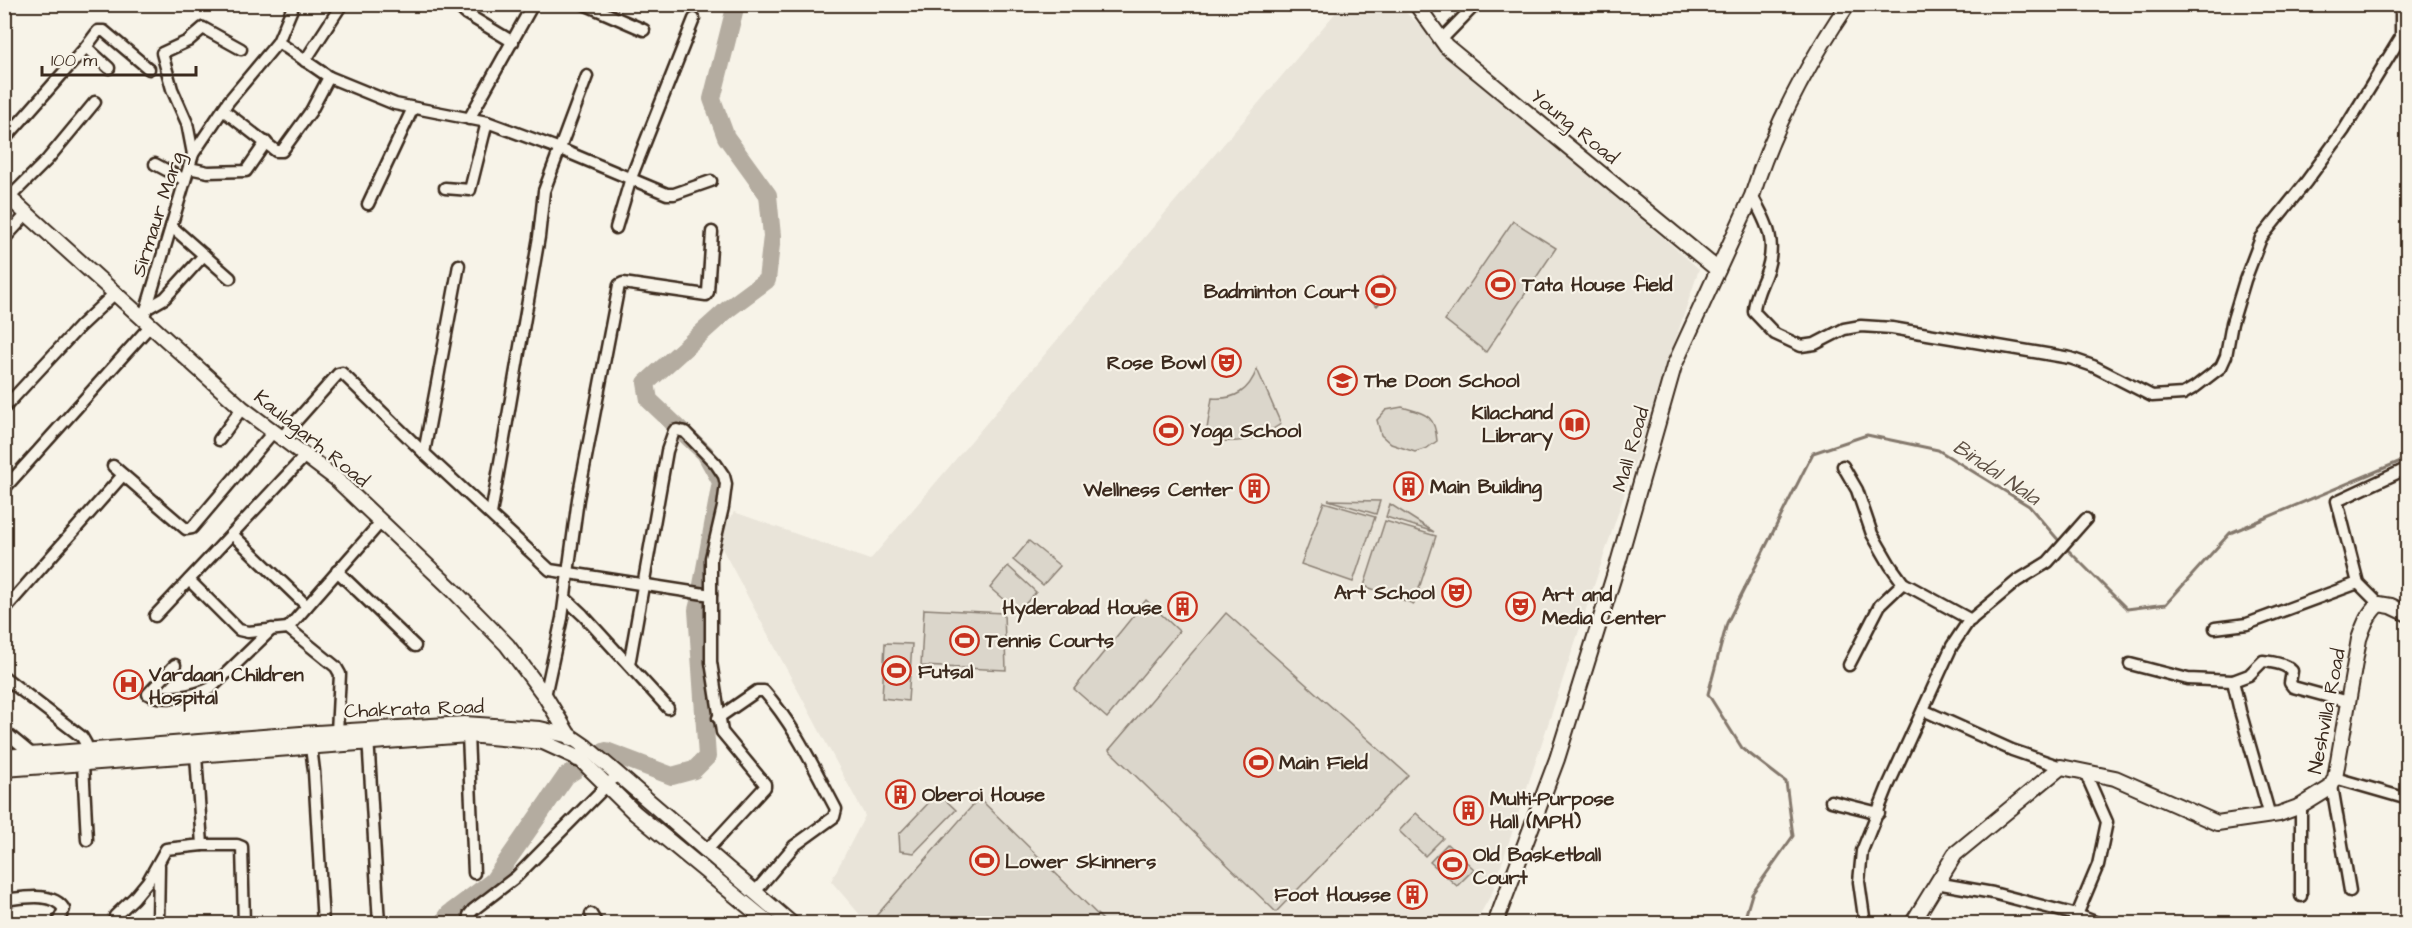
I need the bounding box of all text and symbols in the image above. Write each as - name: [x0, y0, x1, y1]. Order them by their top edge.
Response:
- scale bar: [42, 39, 196, 77]
- text: 100 m: [51, 48, 97, 73]
- street label: Young Road: [1524, 82, 1625, 172]
- street label: Sirmaur Marg: [125, 148, 192, 281]
- sports icon: Tata House field: [1485, 268, 1517, 300]
- place label: Tata House field: [1521, 271, 1673, 299]
- sports icon: Badminton Court: [1364, 275, 1396, 307]
- place label: Badminton Court: [1204, 278, 1360, 306]
- theatre icon: Rose Bowl: [1211, 346, 1243, 378]
- place label: Rose Bowl: [1107, 349, 1206, 377]
- school or university icon: The Doon School: [1327, 364, 1359, 396]
- place label: The Doon School: [1363, 367, 1520, 395]
- street label: Kaulagarh Road: [247, 383, 375, 495]
- place label: Kilachand Library: [1472, 399, 1554, 451]
- street label: Mall Road: [1606, 404, 1656, 495]
- library icon: Kilachand Library: [1558, 408, 1590, 440]
- sports icon: Yoga School: [1153, 414, 1185, 446]
- place label: Yoga School: [1190, 417, 1301, 446]
- water label: Bindal Nala: [1947, 433, 2047, 513]
- building icon: Main Building: [1393, 470, 1425, 502]
- building icon: Wellness Center: [1238, 473, 1270, 505]
- place label: Main Building: [1430, 473, 1543, 502]
- place label: Wellness Center: [1082, 476, 1234, 504]
- theatre icon: Art School: [1440, 576, 1472, 608]
- place label: Art School: [1334, 579, 1435, 607]
- place label: Art and Media Center: [1542, 581, 1667, 632]
- theatre icon: Art and Media Center: [1505, 590, 1537, 622]
- building icon: Hyderabad House: [1167, 591, 1199, 623]
- place label: Hyderabad House: [1003, 594, 1162, 623]
- sports icon: Tennis Courts: [948, 624, 980, 656]
- place label: Tennis Courts: [984, 627, 1114, 655]
- street label: Neshvilla Road: [2301, 646, 2353, 776]
- sports icon: Futsal: [881, 655, 913, 687]
- place label: Futsal: [918, 658, 973, 686]
- place label: Vardaan Children Hospital: [148, 661, 304, 712]
- hospital icon: Vardaan Children Hospital: [112, 669, 144, 701]
- street label: Chakrata Road: [344, 693, 484, 725]
- sports icon: Main Field: [1242, 746, 1274, 778]
- place label: Main Field: [1279, 749, 1369, 777]
- building icon: Oberoi House: [885, 778, 917, 810]
- place label: Oberoi House: [922, 781, 1045, 809]
- place label: Multi-Purpose Hall (MPH): [1490, 785, 1615, 836]
- building icon: Multi-Purpose Hall (MPH): [1453, 794, 1485, 826]
- place label: Old Basketball Court: [1473, 841, 1601, 892]
- sports icon: Lower Skinners: [968, 845, 1000, 877]
- place label: Lower Skinners: [1005, 848, 1156, 876]
- sports icon: Old Basketball Court: [1436, 849, 1468, 881]
- building icon: Foot Housse: [1396, 878, 1428, 910]
- place label: Foot Housse: [1274, 881, 1391, 909]

